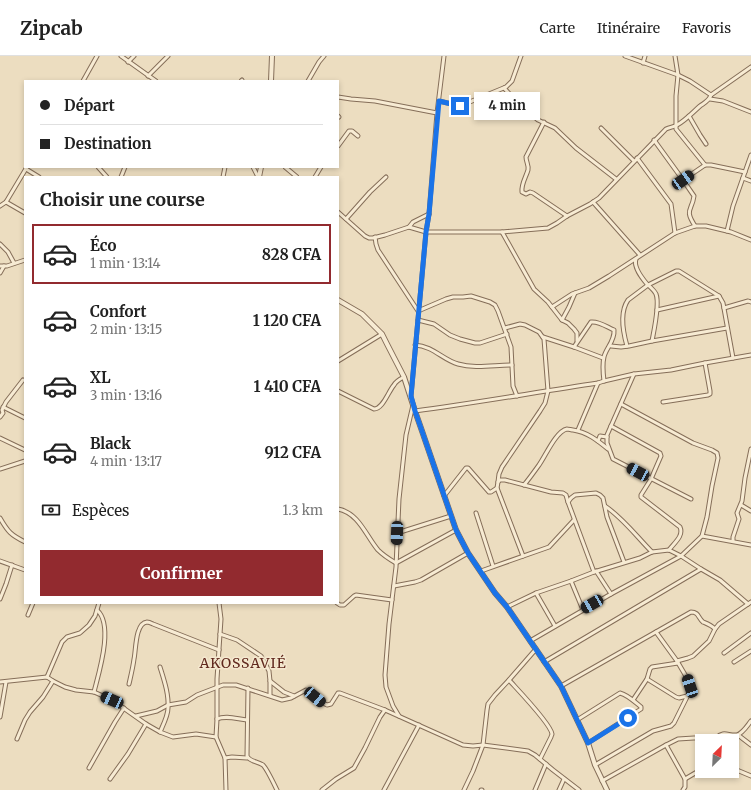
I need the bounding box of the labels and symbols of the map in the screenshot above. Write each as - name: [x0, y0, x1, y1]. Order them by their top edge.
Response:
- callout: 4 min: [474, 92, 540, 120]
- route end: [451, 97, 469, 115]
- car: [670, 168, 696, 192]
- car: [625, 461, 651, 483]
- car: [391, 521, 403, 545]
- car: [579, 593, 605, 615]
- district label: AKOSSAVIÉ: [198, 654, 287, 672]
- car: [681, 673, 699, 699]
- car: [302, 685, 328, 709]
- car: [99, 690, 125, 710]
- route start: [619, 709, 637, 727]
- north arrow: [695, 734, 739, 778]

